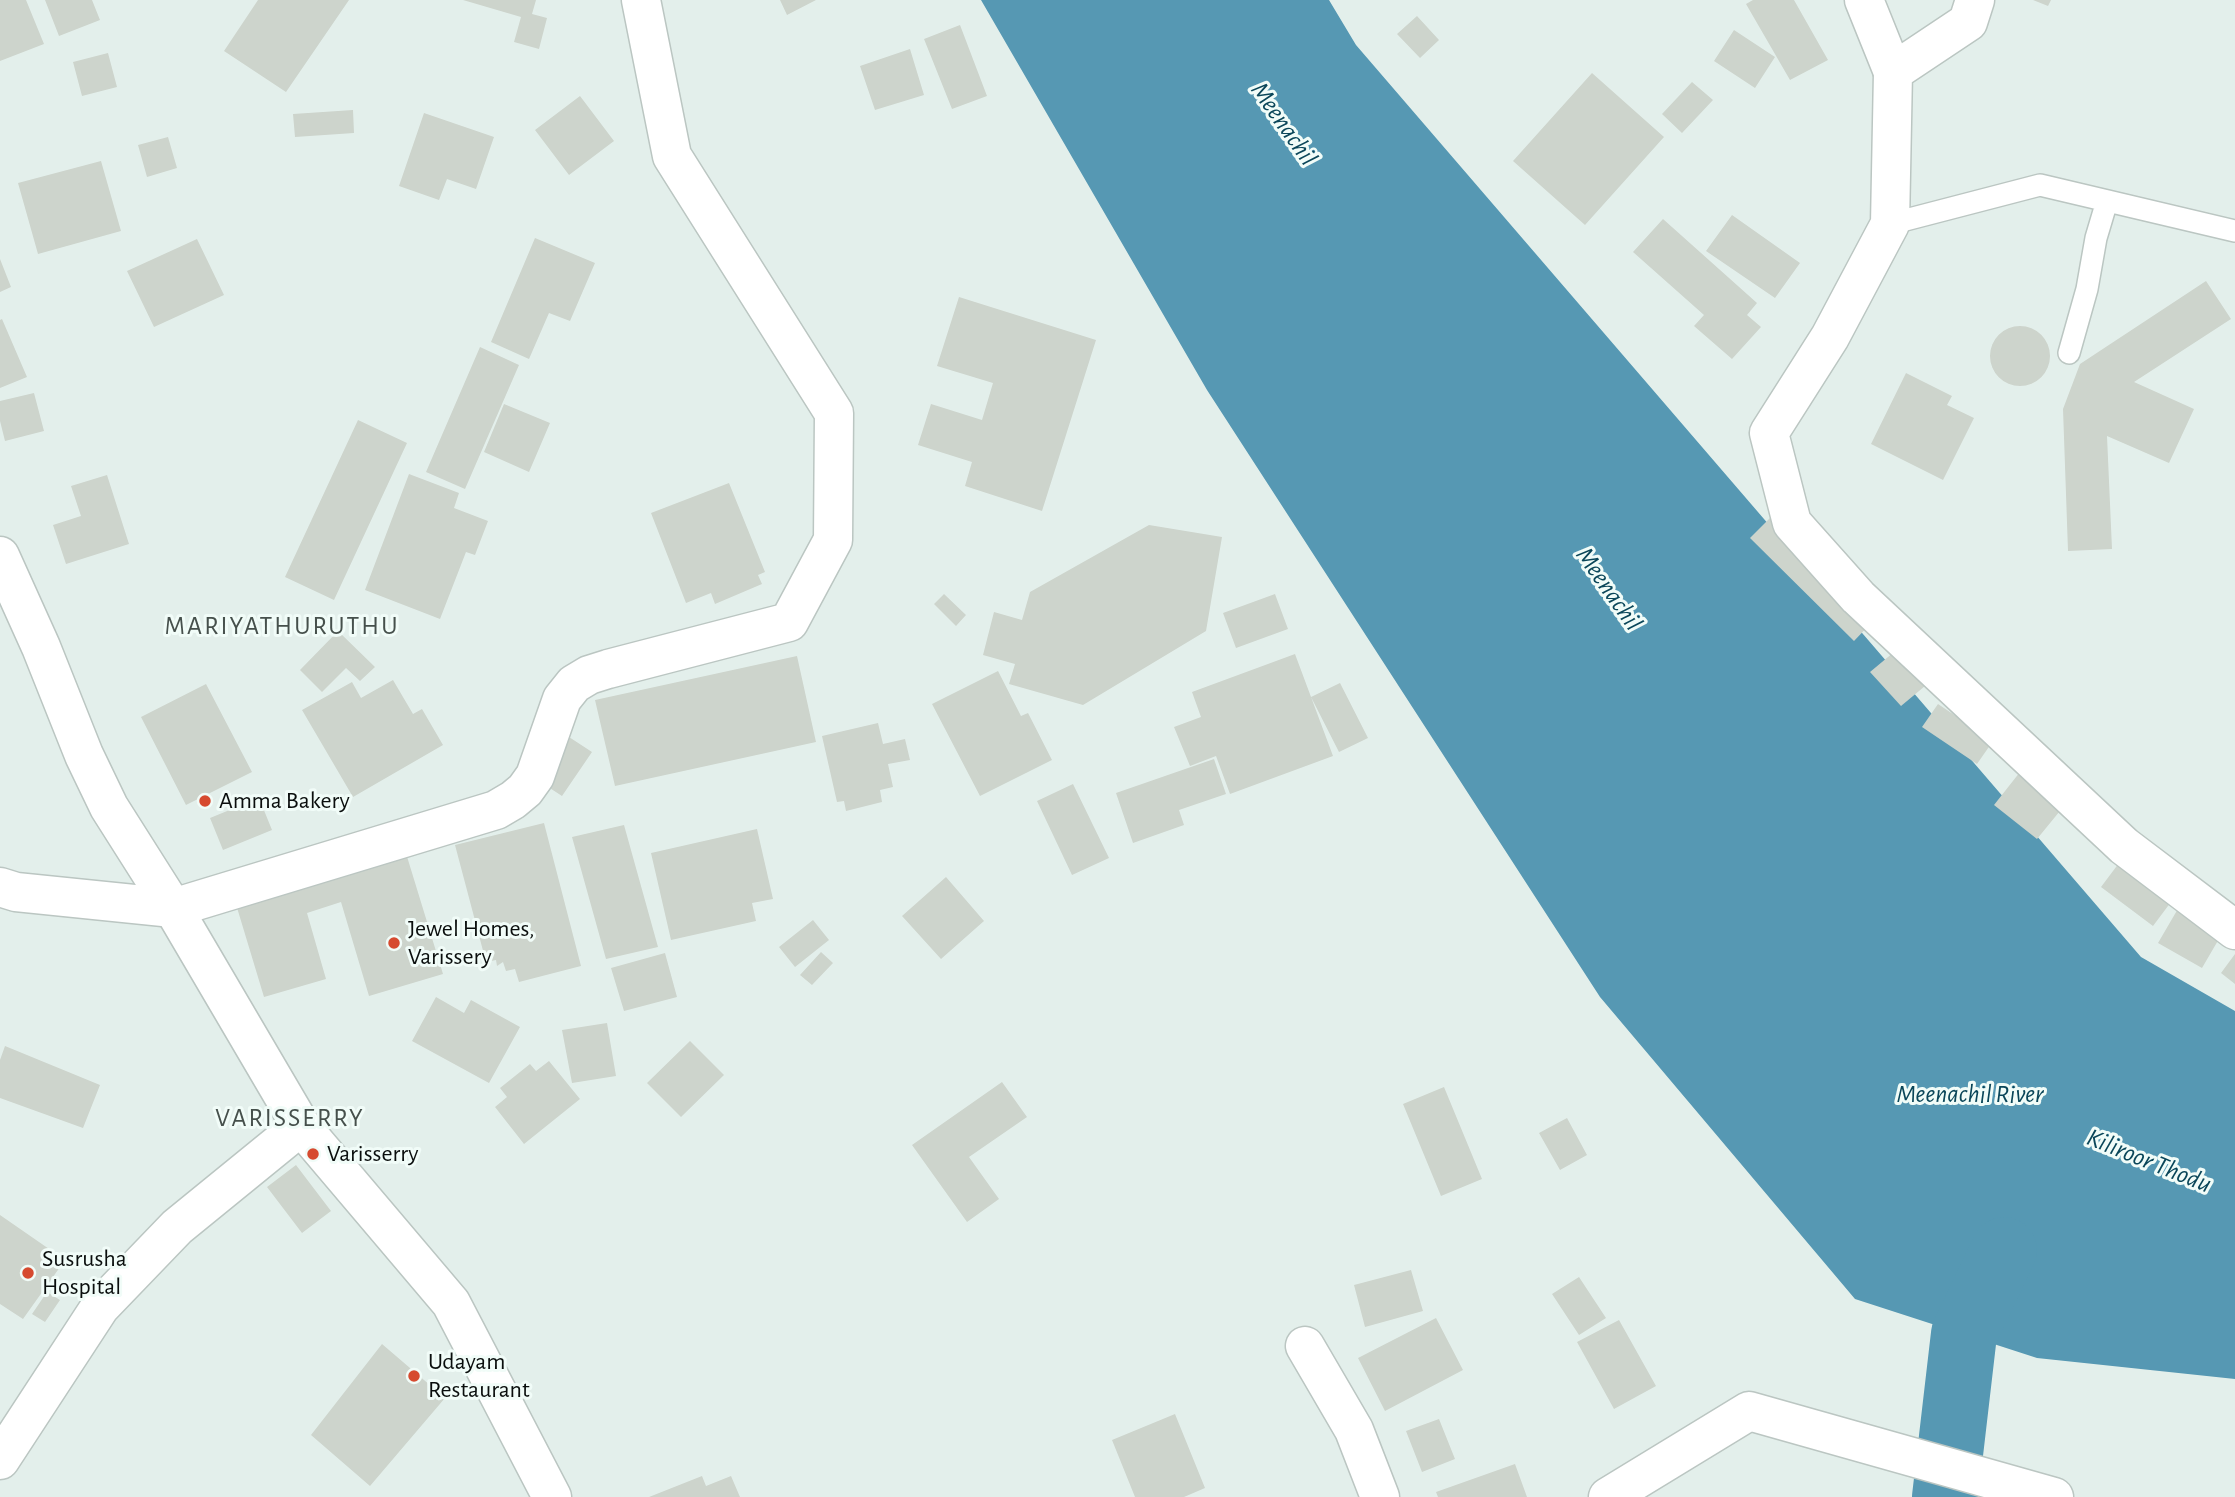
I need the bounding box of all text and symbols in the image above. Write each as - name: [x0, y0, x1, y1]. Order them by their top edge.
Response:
- water label: Meenachil: [1244, 76, 1324, 172]
- water label: Meenachil: [1569, 541, 1649, 637]
- district label: MARIYATHURUTHU: [166, 610, 398, 642]
- place label: Amma Bakery: [219, 787, 350, 815]
- marker: Amma Bakery: [197, 793, 213, 809]
- place label: Jewel Homes, Varissery: [408, 915, 535, 971]
- marker: Jewel Homes, Varissery: [386, 935, 402, 951]
- water label: Meenachil River: [1897, 1078, 2043, 1110]
- district label: VARISSERRY: [217, 1102, 363, 1134]
- water label: Kiliroor Thodu: [2082, 1122, 2216, 1200]
- place label: Varisserry: [327, 1140, 419, 1168]
- marker: Varisserry: [305, 1146, 321, 1162]
- place label: Susrusha Hospital: [42, 1245, 127, 1301]
- marker: Susrusha Hospital: [20, 1265, 36, 1281]
- place label: Udayam Restaurant: [428, 1348, 530, 1404]
- marker: Udayam Restaurant: [406, 1368, 422, 1384]

